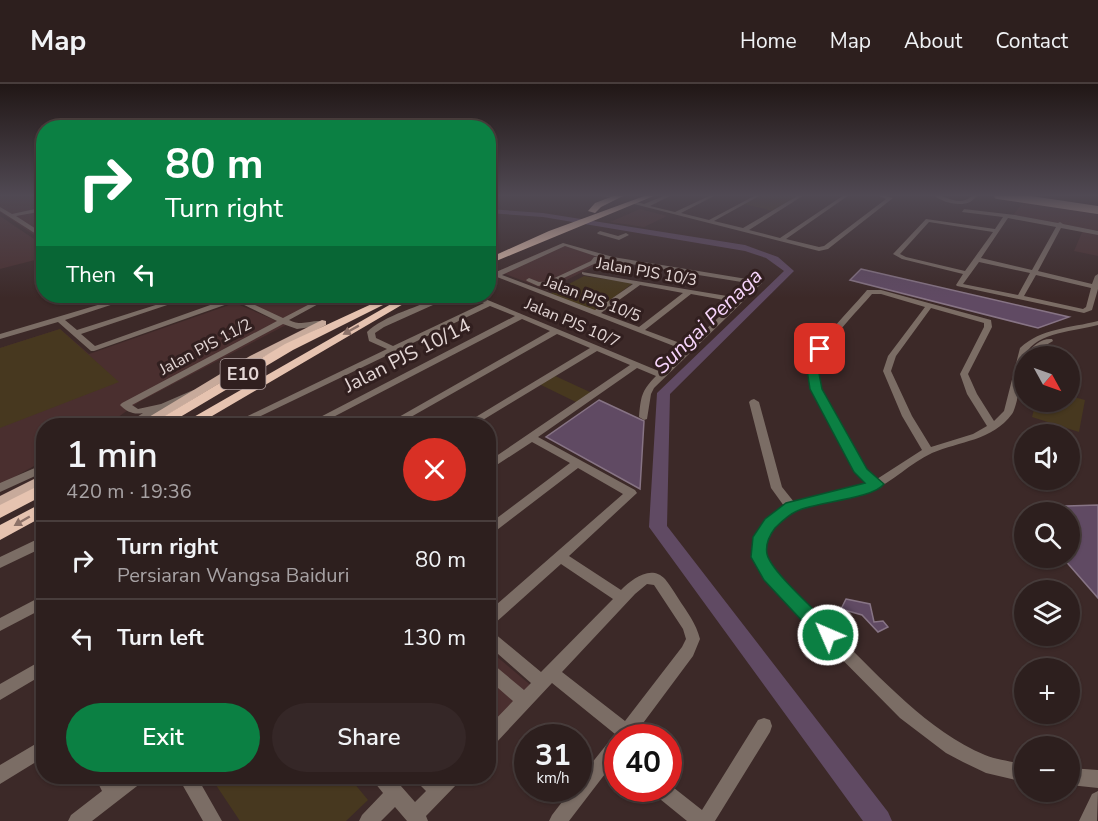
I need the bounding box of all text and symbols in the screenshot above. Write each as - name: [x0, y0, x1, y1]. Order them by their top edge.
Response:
- text: Map: [30, 22, 86, 60]
- text: Home: [740, 27, 797, 55]
- text: Map: [830, 27, 871, 55]
- text: About: [904, 27, 962, 55]
- text: Contact: [995, 27, 1068, 55]
- text: 80 m: [165, 136, 264, 193]
- icon: right: [66, 144, 144, 222]
- text: Turn right: [165, 190, 283, 227]
- street label: Jalan PJS 10/3: [594, 252, 699, 292]
- icon: left: [128, 258, 161, 291]
- text: Then: [66, 260, 116, 290]
- water label: Sungai Penaga: [648, 262, 768, 380]
- street label: Jalan PJS 10/5: [540, 270, 644, 327]
- street label: Jalan PJS 10/7: [521, 293, 624, 353]
- street label: Jalan PJS 10/14: [338, 312, 475, 400]
- street label: Jalan PJS 11/2: [155, 313, 256, 381]
- pin: [794, 323, 845, 374]
- one-way arrow: [343, 324, 359, 335]
- icon: arrive: [803, 332, 836, 365]
- north arrow: [1014, 346, 1080, 412]
- map controls: [1014, 346, 1080, 802]
- road number: E10: [220, 359, 266, 389]
- button: sound: [1014, 424, 1080, 490]
- text: 1 min: [66, 431, 158, 480]
- button: close: [403, 438, 466, 501]
- text: 420 m · 19:36: [66, 478, 192, 505]
- button: search: [1014, 502, 1080, 568]
- one-way arrow: [13, 516, 30, 526]
- text: Turn right: [117, 532, 218, 562]
- icon: right: [66, 544, 99, 577]
- text: 80 m: [415, 545, 466, 575]
- text: Persiaran Wangsa Baiduri: [117, 562, 349, 589]
- button: layers: [1014, 580, 1080, 646]
- position arrow: [796, 603, 860, 667]
- icon: left: [66, 622, 99, 655]
- text: Turn left: [117, 623, 204, 653]
- text: 130 m: [402, 623, 466, 653]
- button: +: [1014, 658, 1080, 724]
- button: Exit: [66, 703, 260, 772]
- button: Share: [272, 703, 466, 772]
- speed limit sign: 40: [604, 724, 682, 802]
- text: 31: [535, 735, 571, 776]
- button: −: [1014, 736, 1080, 802]
- text: km/h: [536, 768, 570, 788]

